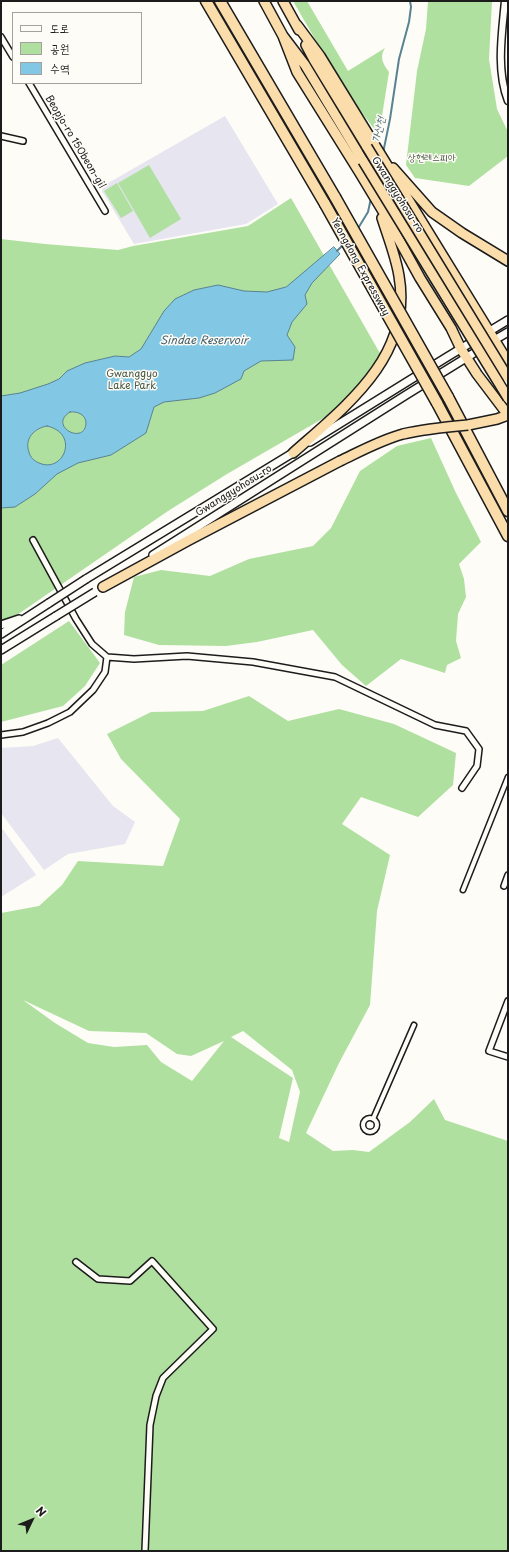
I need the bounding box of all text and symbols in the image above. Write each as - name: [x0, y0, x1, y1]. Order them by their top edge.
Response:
- legend: [12, 12, 142, 84]
- text: 도로: [50, 19, 69, 37]
- text: 공원: [50, 39, 69, 57]
- text: 수역: [50, 59, 69, 77]
- street label: Beopjo-ro 150beon-gil: [42, 93, 108, 191]
- water label: 가산천: [370, 116, 388, 144]
- park label: 상현레스피아: [408, 152, 456, 164]
- street label: Gwanggyohosu-ro: [369, 155, 425, 235]
- street label: Yeongdong Expressway: [328, 216, 392, 318]
- water label: Sindae Reservoir: [160, 334, 248, 348]
- park label: Gwanggyo Lake Park: [106, 368, 158, 392]
- street label: Gwanggyohosu-ro: [194, 463, 274, 519]
- north arrow: [12, 1500, 52, 1540]
- text: N: [32, 1502, 50, 1520]

